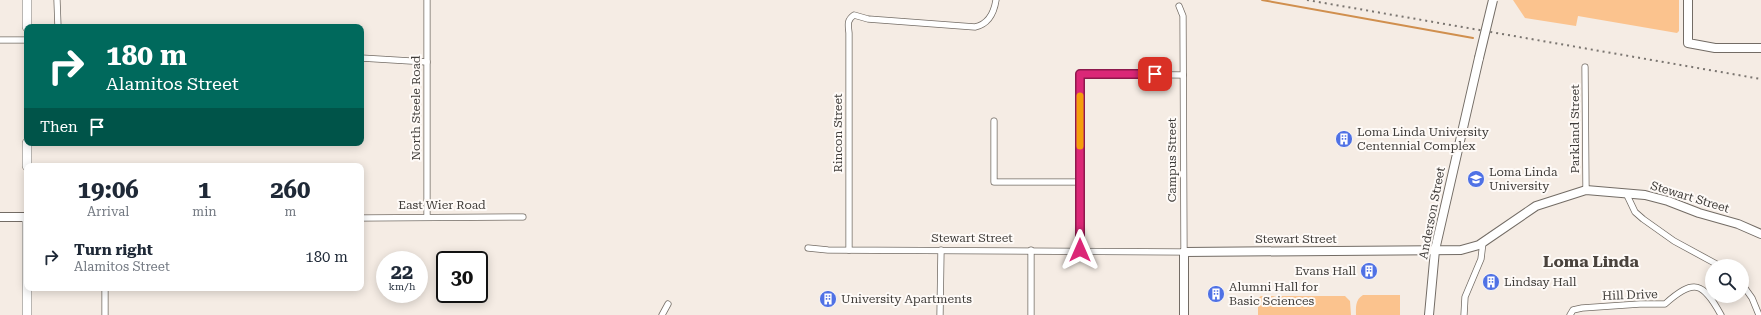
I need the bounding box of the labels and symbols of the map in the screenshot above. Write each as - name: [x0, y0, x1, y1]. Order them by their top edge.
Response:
- street label: North Steele Road: [409, 55, 423, 160]
- pin: [1138, 57, 1172, 91]
- street label: Parkland Street: [1568, 84, 1582, 174]
- street label: Rincon Street: [831, 93, 845, 173]
- street label: Campus Street: [1165, 117, 1179, 202]
- place label: Loma Linda University Centennial Complex: [1357, 125, 1490, 153]
- building icon: Loma Linda University Centennial Complex: [1334, 129, 1354, 149]
- street label: Anderson Street: [1416, 165, 1448, 260]
- place label: Loma Linda University: [1489, 165, 1558, 193]
- school or university icon: Loma Linda University: [1466, 169, 1486, 189]
- street label: Stewart Street: [1649, 178, 1732, 216]
- street label: East Wier Road: [398, 198, 486, 212]
- position arrow: [1059, 229, 1101, 271]
- street label: Stewart Street: [931, 231, 1013, 245]
- street label: Stewart Street: [1255, 232, 1337, 246]
- speed limit sign: 30: [436, 251, 488, 303]
- district label: Loma Linda: [1543, 252, 1640, 271]
- building icon: Evans Hall: [1359, 261, 1379, 281]
- place label: Evans Hall: [1295, 264, 1356, 278]
- building icon: Lindsay Hall: [1481, 272, 1501, 292]
- place label: Lindsay Hall: [1504, 275, 1577, 289]
- place label: Alumni Hall for Basic Sciences: [1229, 280, 1318, 308]
- building icon: Alumni Hall for Basic Sciences: [1206, 284, 1226, 304]
- street label: Hill Drive: [1602, 287, 1658, 303]
- building icon: University Apartments: [818, 289, 838, 309]
- place label: University Apartments: [841, 292, 972, 306]

